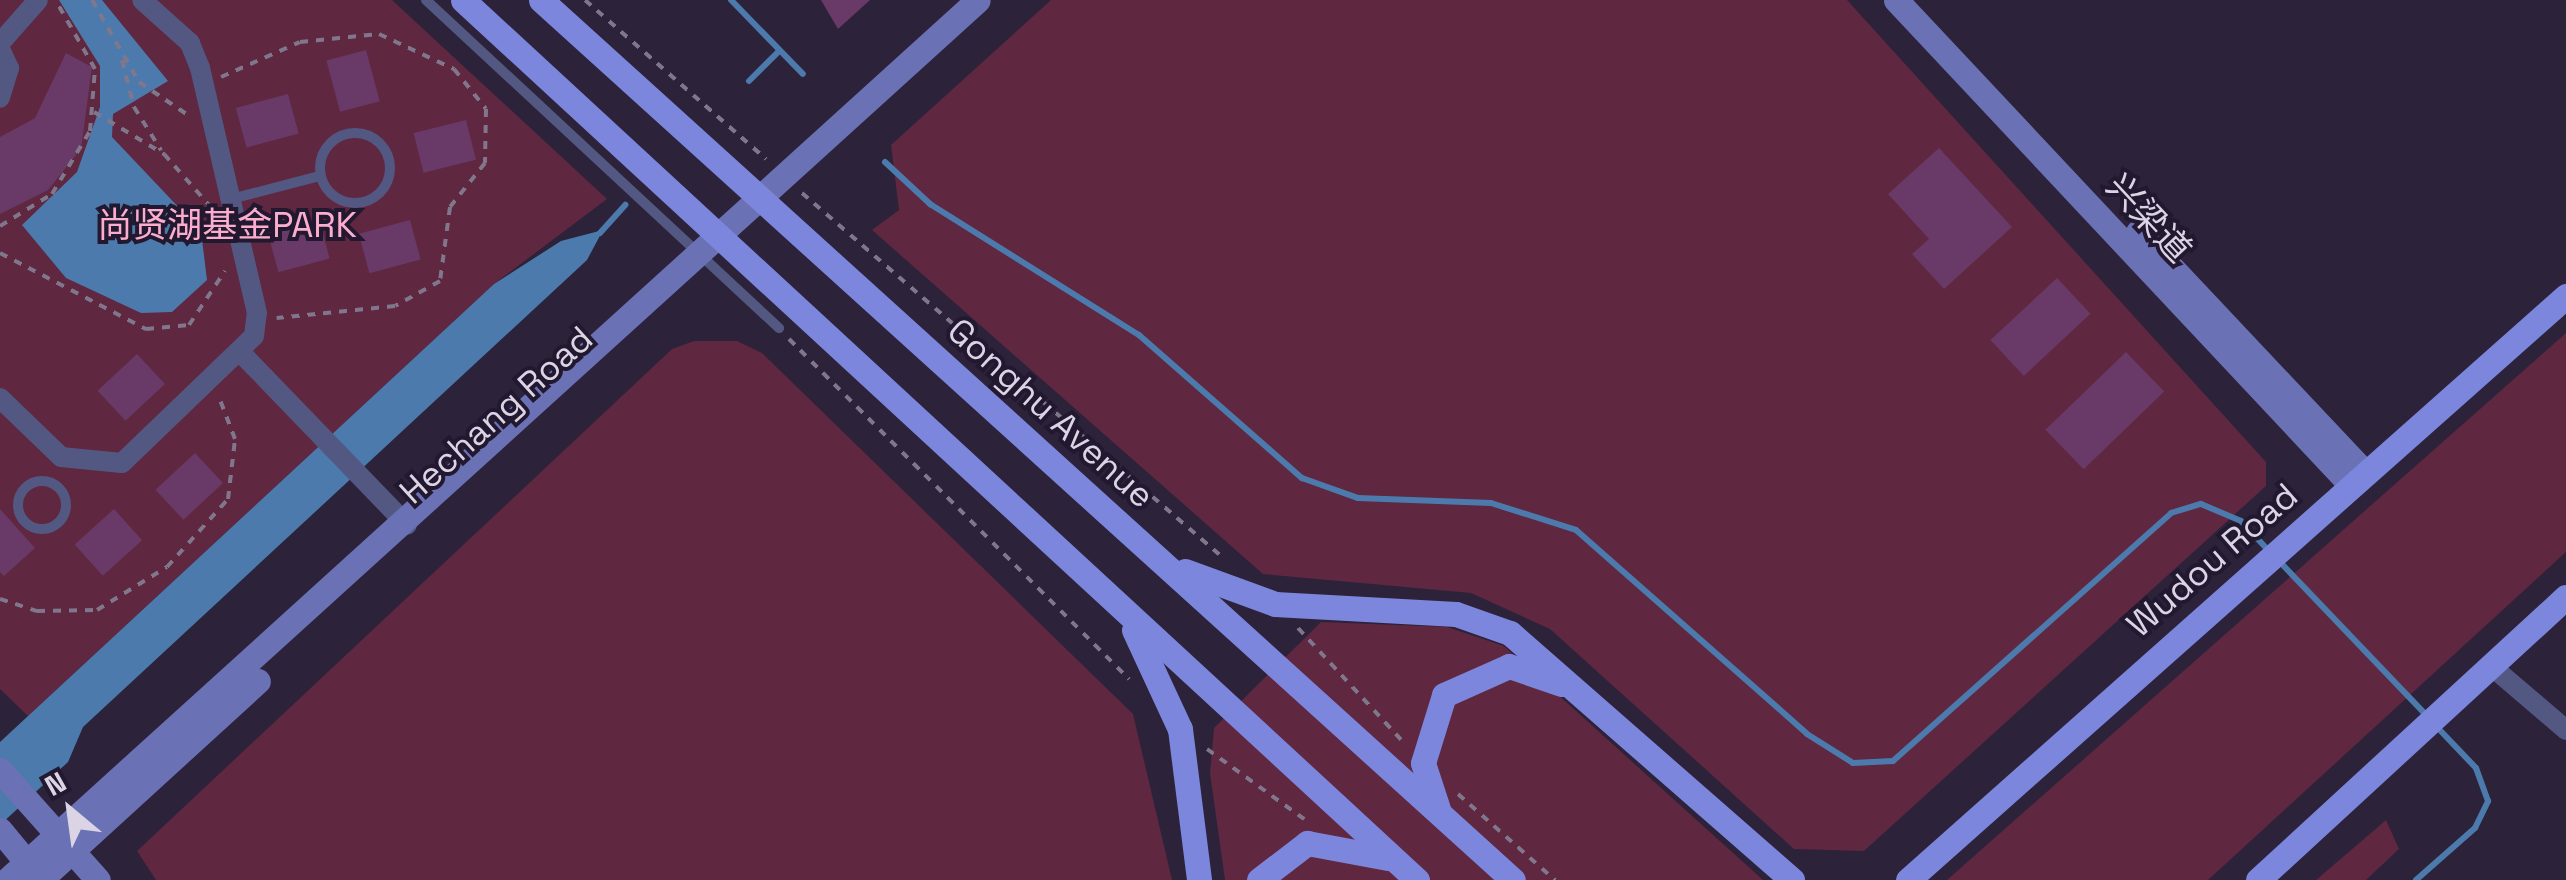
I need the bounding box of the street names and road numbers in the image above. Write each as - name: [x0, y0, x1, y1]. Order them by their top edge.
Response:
- street label: 兴梁道: [2098, 165, 2200, 271]
- street label: Gonghu Avenue: [939, 309, 1163, 517]
- street label: Hechang Road: [391, 317, 601, 513]
- street label: Wudou Road: [2118, 474, 2306, 646]

